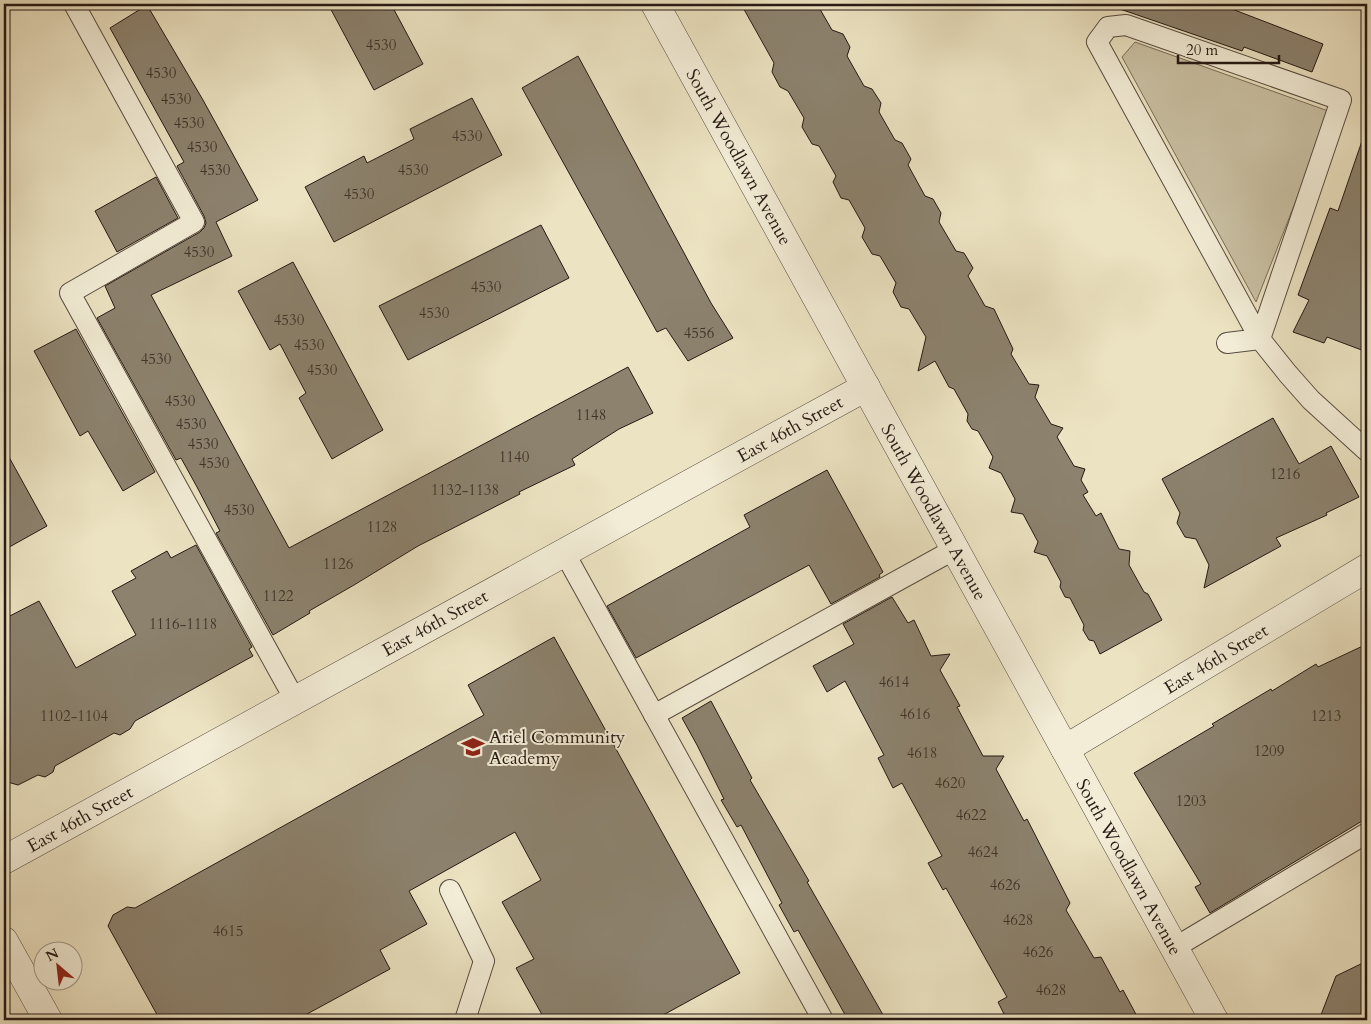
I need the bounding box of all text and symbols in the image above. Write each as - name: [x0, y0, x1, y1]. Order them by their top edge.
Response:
- scale bar: [1178, 32, 1280, 64]
- house number: 4530: [366, 35, 397, 55]
- text: 20 m: [1186, 40, 1218, 60]
- house number: 4530: [146, 63, 177, 83]
- street label: South Woodlawn Avenue: [680, 65, 798, 250]
- house number: 4530: [161, 89, 192, 109]
- house number: 4530: [174, 113, 205, 133]
- house number: 4530: [452, 126, 483, 146]
- house number: 4530: [187, 137, 218, 157]
- house number: 4530: [200, 160, 231, 180]
- house number: 4530: [398, 160, 429, 180]
- house number: 4530: [344, 184, 375, 204]
- house number: 4530: [184, 242, 215, 262]
- house number: 4530: [471, 277, 502, 297]
- house number: 4530: [419, 303, 450, 323]
- house number: 4530: [274, 310, 305, 330]
- house number: 4556: [684, 323, 715, 343]
- house number: 4530: [294, 335, 325, 355]
- house number: 4530: [141, 349, 172, 369]
- house number: 4530: [307, 360, 338, 380]
- street label: East 46th Street: [733, 390, 848, 469]
- house number: 4530: [165, 391, 196, 411]
- house number: 1148: [576, 405, 606, 425]
- house number: 4530: [176, 414, 207, 434]
- street label: South Woodlawn Avenue: [875, 420, 993, 605]
- house number: 4530: [188, 434, 219, 454]
- house number: 1140: [499, 447, 530, 467]
- house number: 4530: [199, 453, 230, 473]
- house number: 1216: [1270, 464, 1301, 484]
- house number: 1132-1138: [431, 480, 499, 500]
- house number: 4530: [224, 500, 255, 520]
- house number: 1128: [367, 517, 397, 537]
- house number: 1126: [323, 554, 354, 574]
- street label: East 46th Street: [378, 584, 493, 663]
- house number: 1122: [263, 586, 294, 606]
- house number: 1116-1118: [149, 614, 217, 634]
- street label: East 46th Street: [1159, 618, 1273, 700]
- house number: 4614: [879, 672, 910, 692]
- house number: 4616: [900, 704, 931, 724]
- house number: 1102-1104: [40, 706, 108, 726]
- house number: 1213: [1311, 706, 1341, 726]
- place label: Ariel Community Academy: [489, 725, 626, 771]
- school or university icon: Ariel Community Academy: [460, 734, 486, 760]
- house number: 1209: [1254, 741, 1285, 761]
- house number: 4618: [907, 743, 937, 763]
- house number: 4620: [935, 773, 966, 793]
- street label: South Woodlawn Avenue: [1070, 775, 1188, 960]
- street label: East 46th Street: [23, 780, 138, 859]
- house number: 1203: [1176, 791, 1206, 811]
- house number: 4622: [956, 805, 987, 825]
- house number: 4624: [968, 842, 999, 862]
- house number: 4626: [990, 875, 1021, 895]
- house number: 4628: [1003, 910, 1033, 930]
- house number: 4615: [213, 921, 243, 941]
- north arrow: [32, 942, 82, 992]
- house number: 4626: [1023, 942, 1054, 962]
- text: N: [42, 944, 62, 966]
- house number: 4628: [1036, 980, 1066, 1000]

